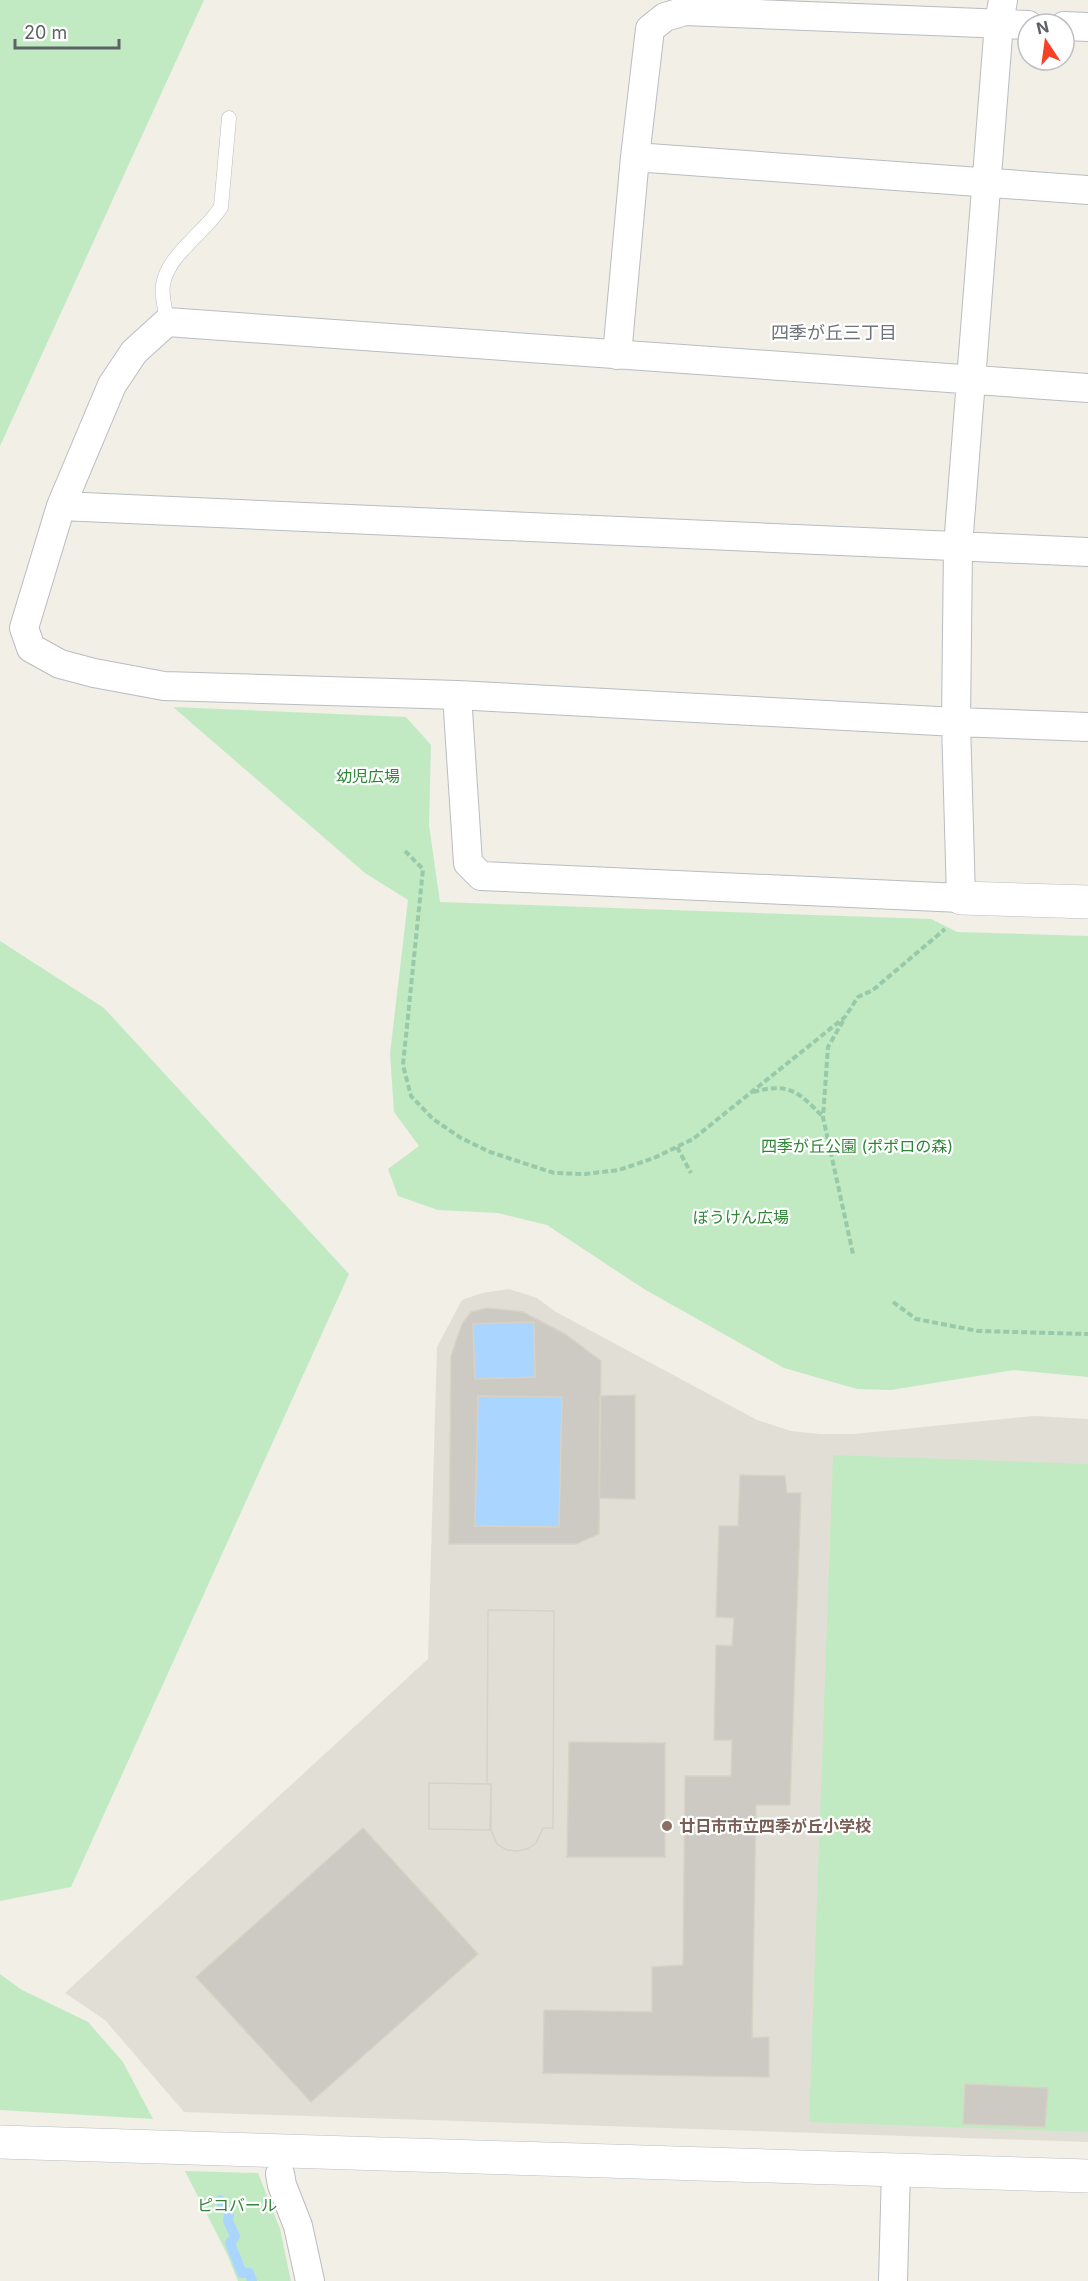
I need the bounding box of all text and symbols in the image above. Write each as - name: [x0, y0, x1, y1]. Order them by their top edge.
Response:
- scale bar: [15, 12, 118, 50]
- north arrow: [1016, 12, 1076, 72]
- text: N: [1034, 16, 1051, 39]
- text: 20 m: [24, 22, 67, 43]
- district label: 四季が丘三丁目: [771, 322, 897, 343]
- park label: 幼児広場: [336, 766, 400, 786]
- park label: 四季が丘公園 (ポポロの森): [761, 1136, 953, 1156]
- park label: ぼうけん広場: [693, 1207, 789, 1227]
- place label: 廿日市市立四季が丘小学校: [679, 1816, 871, 1836]
- marker: 廿日市市立四季が丘小学校: [660, 1819, 674, 1833]
- park label: ピコバール: [197, 2195, 277, 2215]

